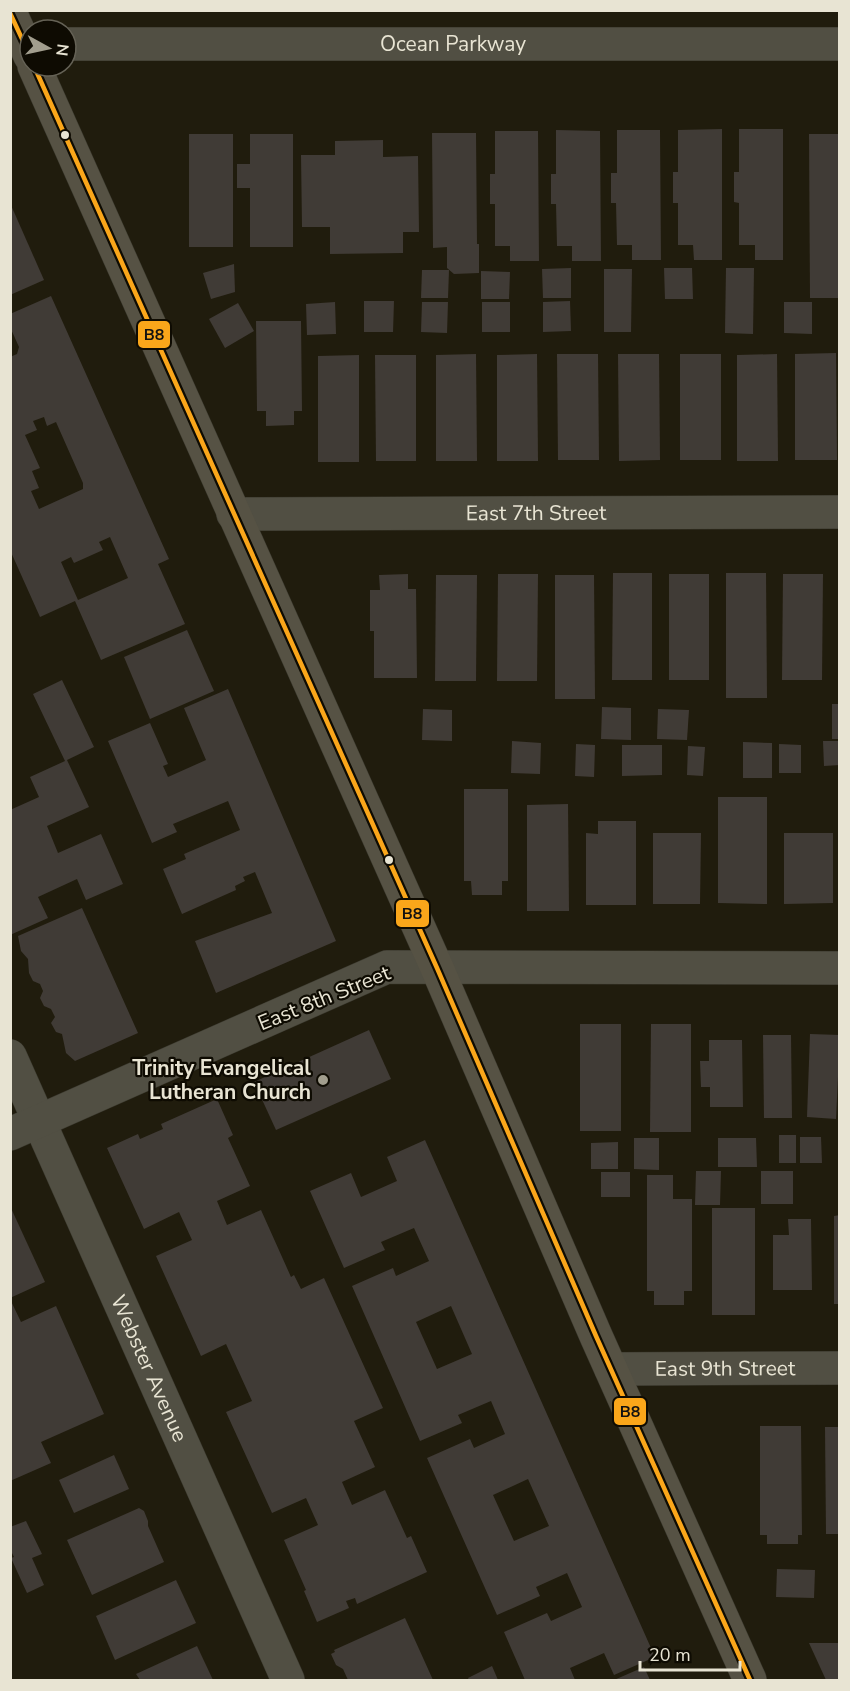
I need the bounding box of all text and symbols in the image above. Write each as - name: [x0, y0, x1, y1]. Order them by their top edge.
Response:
- north arrow: [18, 18, 78, 78]
- street label: Ocean Parkway: [380, 30, 526, 58]
- text: N: [50, 42, 74, 57]
- unlabelled marker: [59, 129, 71, 141]
- line badge: B8: [137, 320, 171, 349]
- text: B8: [144, 324, 164, 346]
- street label: East 7th Street: [466, 499, 607, 527]
- unlabelled marker: [383, 854, 395, 866]
- line badge: B8: [395, 899, 430, 928]
- text: B8: [402, 903, 422, 925]
- street label: East 8th Street: [254, 958, 395, 1037]
- place label: Trinity Evangelical Lutheran Church: [132, 1054, 311, 1106]
- marker: Trinity Evangelical Lutheran Church: [316, 1073, 330, 1087]
- street label: Webster Avenue: [104, 1290, 194, 1446]
- street label: East 9th Street: [655, 1354, 796, 1383]
- line badge: B8: [613, 1397, 647, 1426]
- text: B8: [620, 1401, 640, 1423]
- scale bar: [640, 1634, 740, 1672]
- text: 20 m: [649, 1643, 691, 1667]

